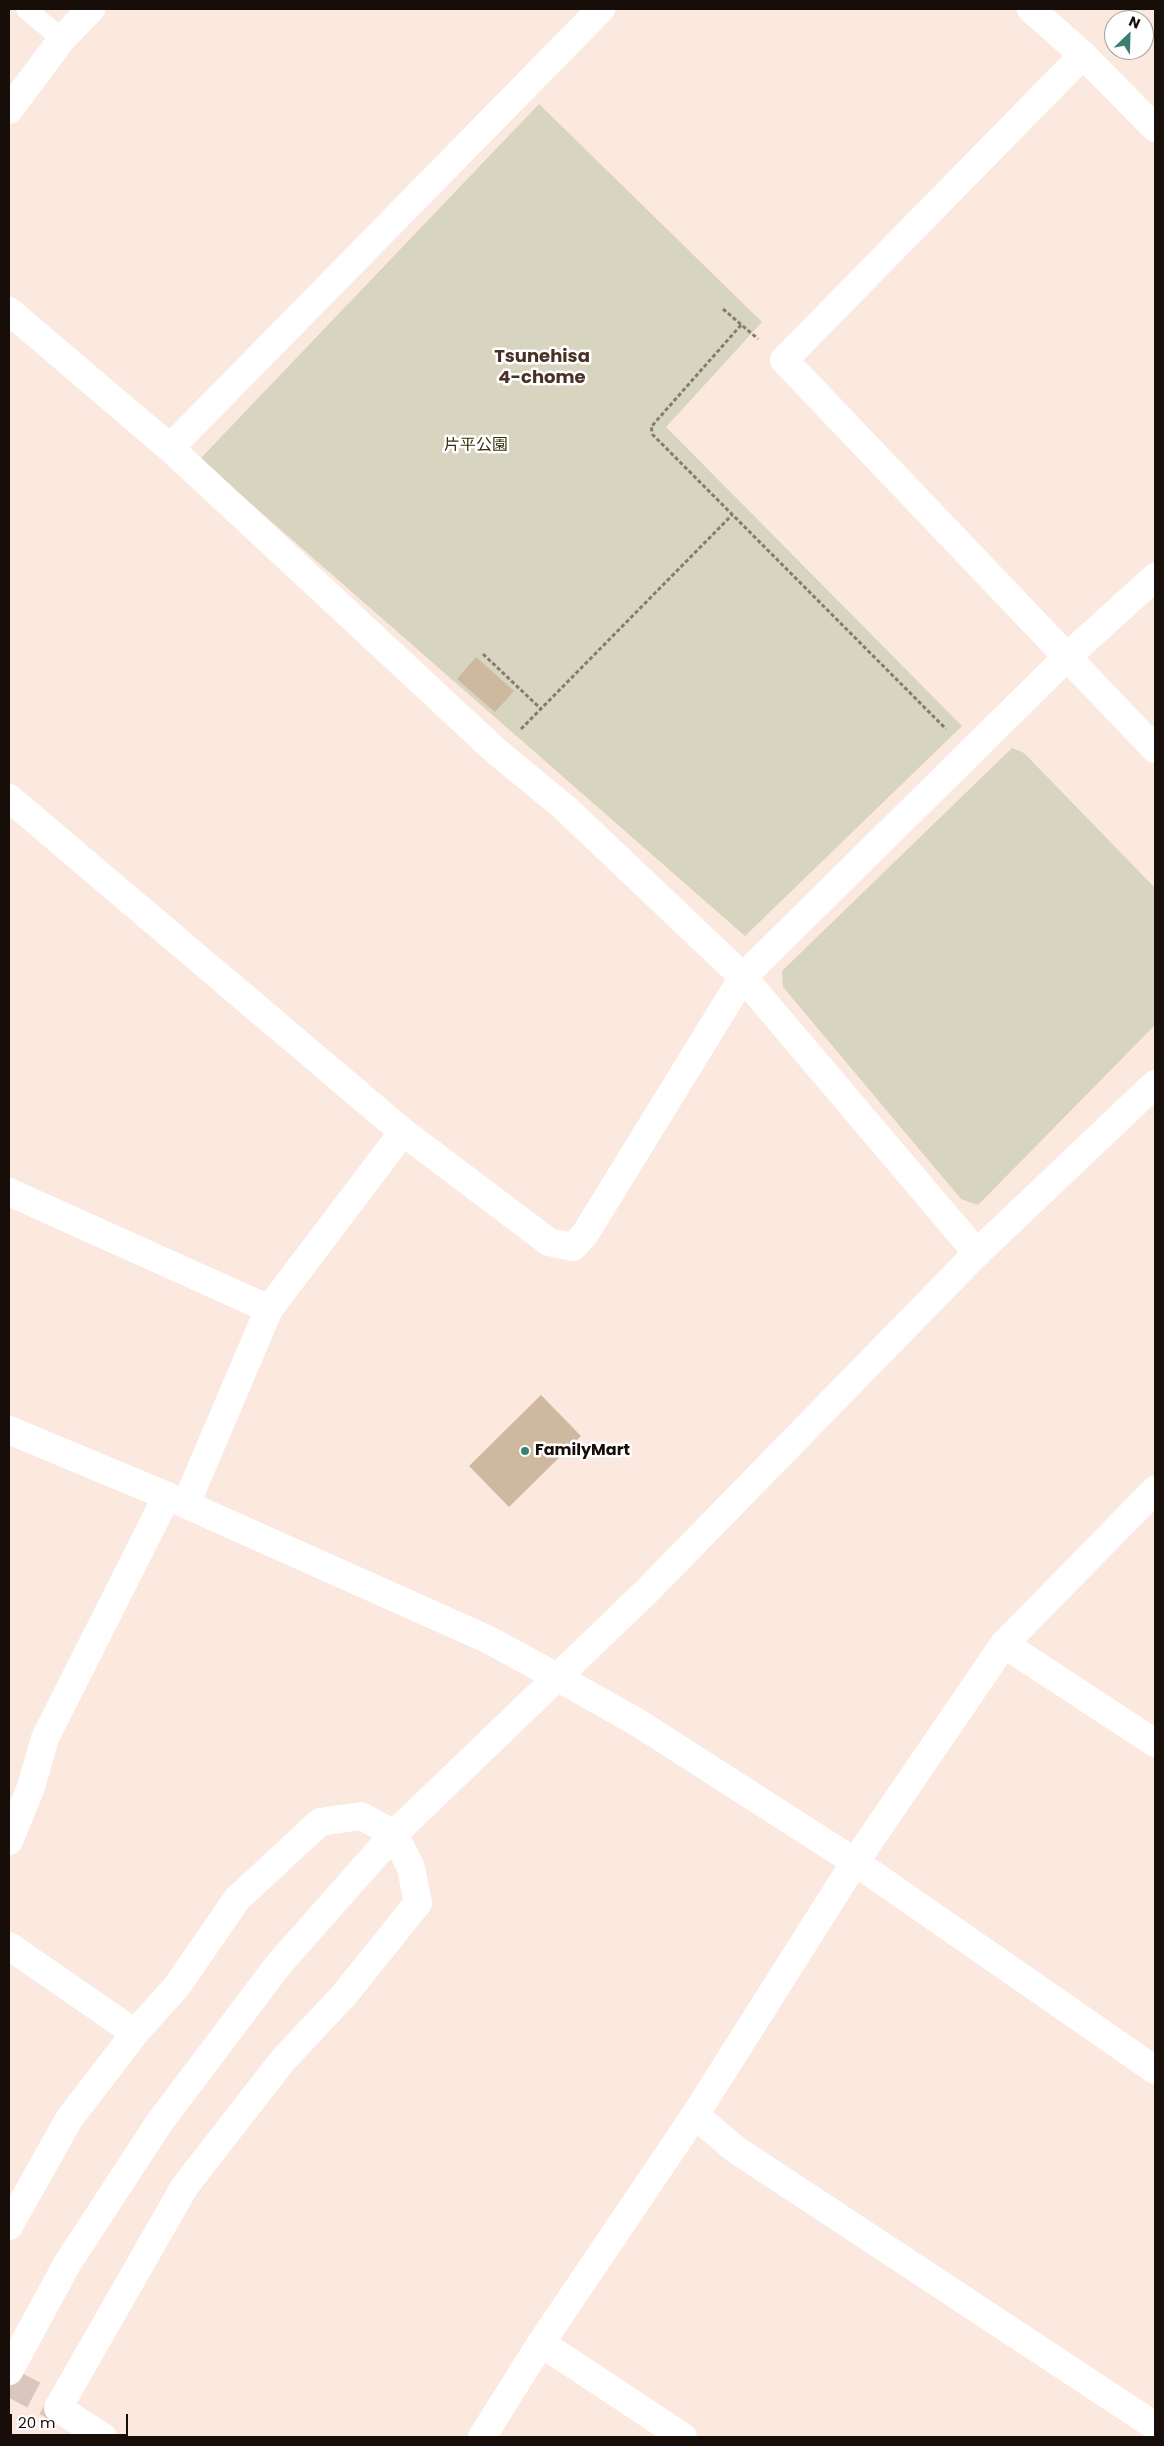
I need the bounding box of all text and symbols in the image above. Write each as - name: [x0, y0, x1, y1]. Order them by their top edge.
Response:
- north arrow: [1104, 10, 1154, 60]
- text: N: [1126, 11, 1144, 33]
- district label: Tsunehisa 4-chome: [494, 346, 590, 388]
- park label: 片平公園: [444, 436, 508, 456]
- place label: FamilyMart: [535, 1441, 630, 1461]
- marker: FamilyMart: [519, 1445, 531, 1457]
- scale bar: [12, 2404, 130, 2436]
- text: 20 m: [18, 2412, 56, 2433]

